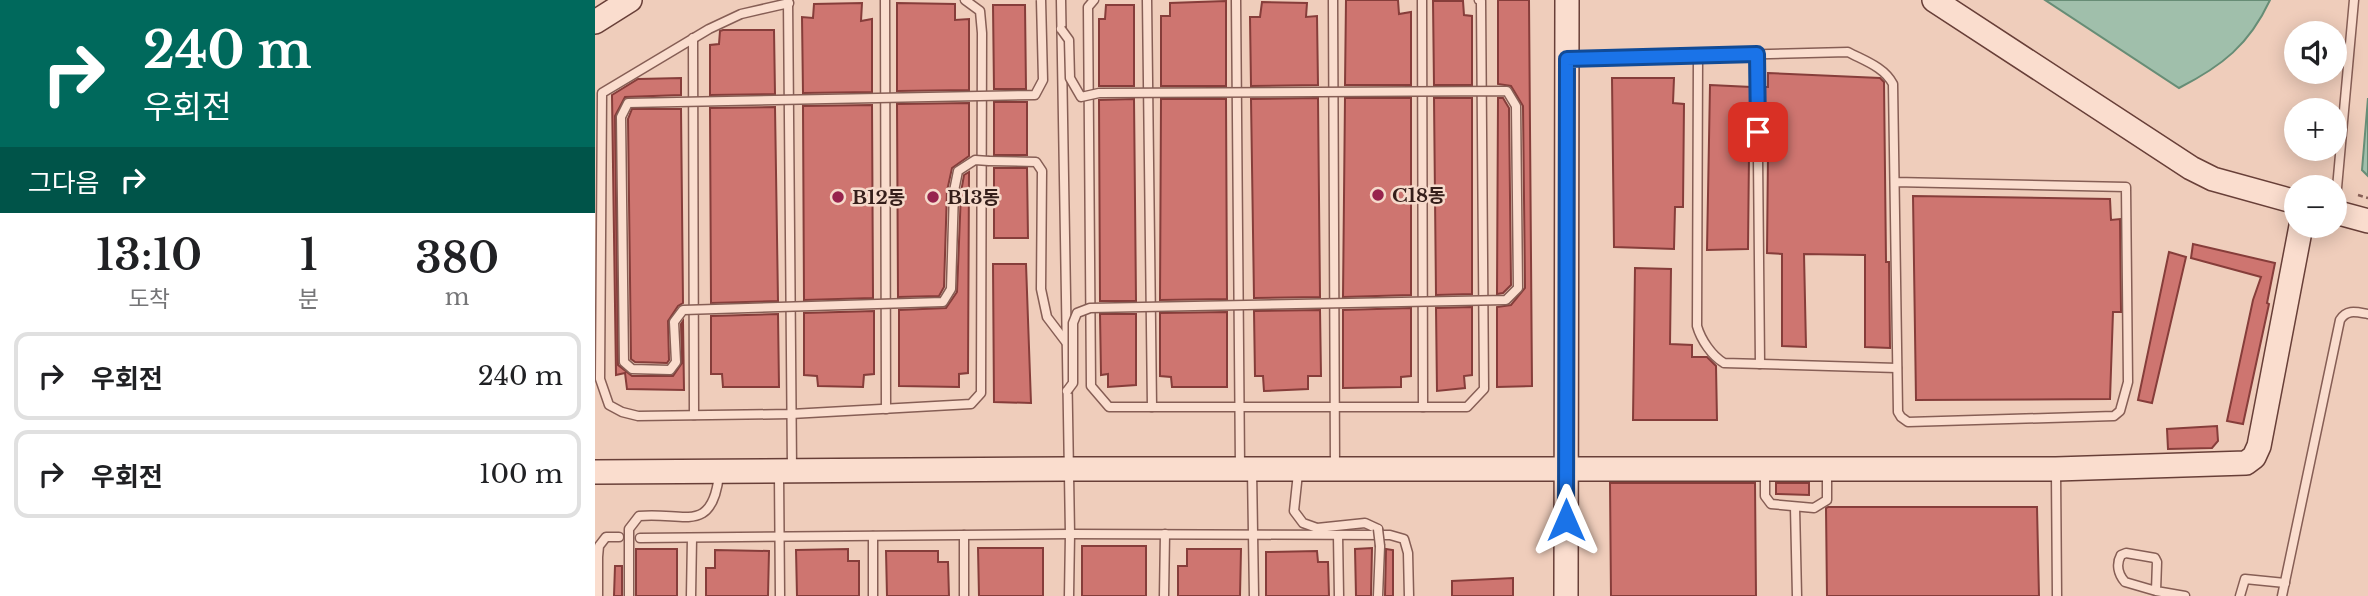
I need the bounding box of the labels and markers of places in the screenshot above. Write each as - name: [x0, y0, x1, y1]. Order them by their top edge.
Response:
- pin: [1728, 102, 1788, 162]
- place label: C18동: [1392, 184, 1445, 207]
- place label: B12동: [852, 186, 905, 209]
- place label: B13동: [947, 186, 1000, 209]
- marker: C18동: [1370, 187, 1386, 203]
- marker: B12동: [830, 189, 846, 205]
- marker: B13동: [925, 189, 941, 205]

